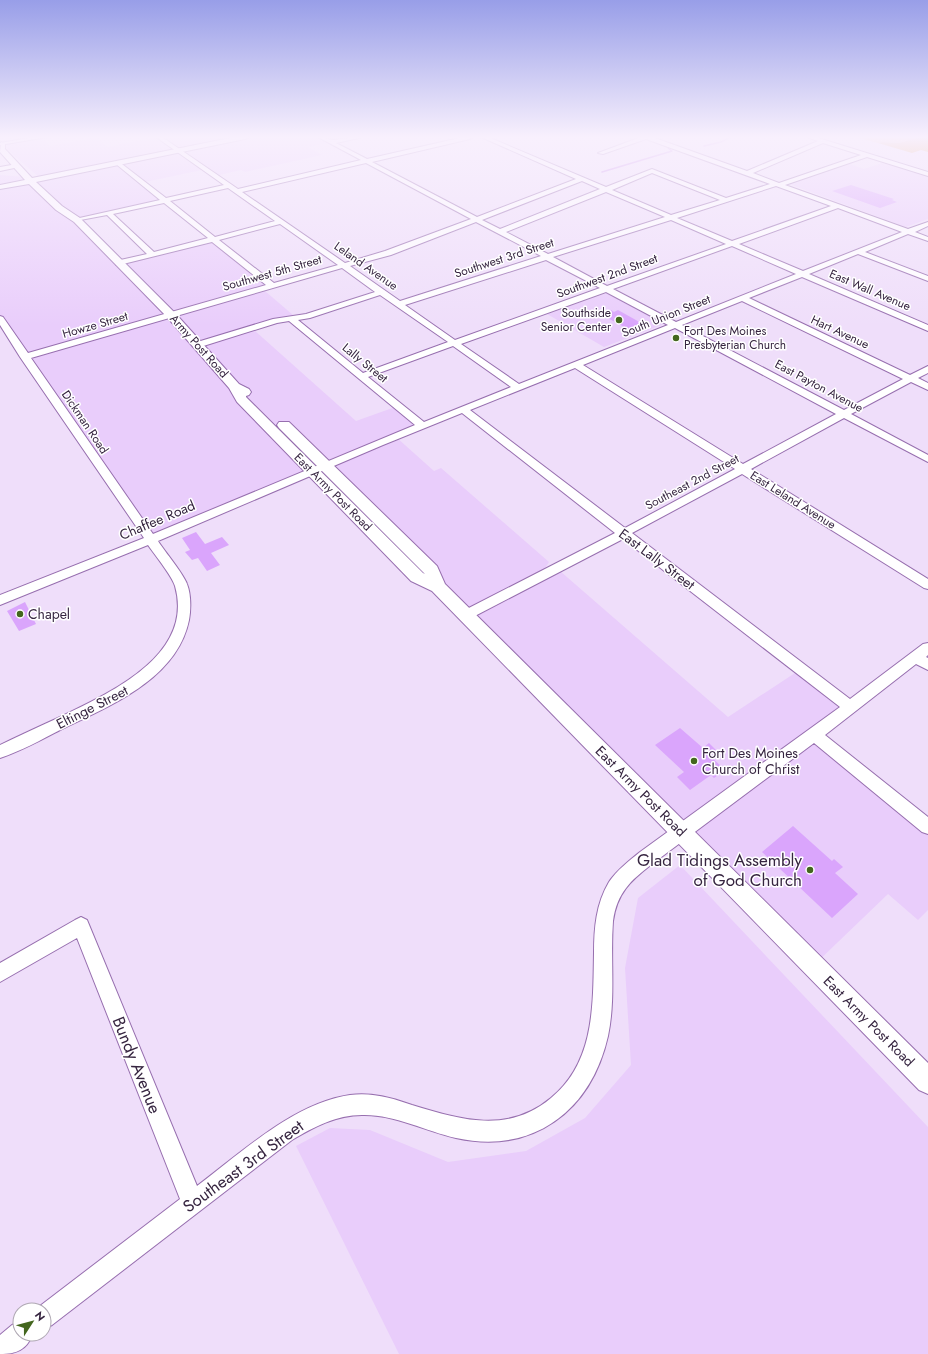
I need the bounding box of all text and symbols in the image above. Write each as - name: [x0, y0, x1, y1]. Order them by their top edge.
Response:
- street label: Southwest 3rd Street: [452, 233, 556, 283]
- street label: Leland Avenue: [330, 237, 402, 295]
- street label: Southwest 2nd Street: [554, 249, 660, 303]
- street label: Southwest 5th Street: [220, 250, 324, 296]
- street label: East Wall Avenue: [827, 265, 913, 315]
- street label: South Union Street: [619, 290, 713, 342]
- place label: Southside Senior Center: [541, 304, 612, 336]
- street label: Howze Street: [60, 307, 130, 343]
- street label: Army Post Road: [165, 310, 233, 382]
- street label: Hart Avenue: [808, 311, 872, 353]
- marker: Southside Senior Center: [614, 315, 624, 325]
- place label: Fort Des Moines Presbyterian Church: [684, 322, 786, 354]
- marker: Fort Des Moines Presbyterian Church: [671, 333, 681, 343]
- street label: Lally Street: [338, 339, 392, 387]
- street label: East Payton Avenue: [772, 355, 866, 417]
- street label: Dickman Road: [57, 387, 113, 457]
- street label: East Army Post Road: [290, 449, 376, 535]
- street label: Southeast 2nd Street: [642, 450, 742, 514]
- street label: East Leland Avenue: [747, 466, 839, 534]
- street label: Chaffee Road: [116, 495, 198, 545]
- street label: East Lally Street: [615, 524, 700, 595]
- place label: Chapel: [28, 604, 70, 624]
- marker: Chapel: [15, 609, 25, 619]
- street label: Eltinge Street: [53, 680, 132, 734]
- street label: East Army Post Road: [591, 741, 691, 841]
- place label: Fort Des Moines Church of Christ: [702, 743, 800, 779]
- marker: Fort Des Moines Church of Christ: [689, 756, 699, 766]
- place label: Glad Tidings Assembly of God Church: [637, 848, 803, 892]
- marker: Glad Tidings Assembly of God Church: [805, 865, 815, 875]
- street label: East Army Post Road: [819, 971, 919, 1071]
- street label: Bundy Avenue: [107, 1013, 167, 1117]
- street label: Southeast 3rd Street: [178, 1114, 308, 1218]
- north arrow: [12, 1302, 52, 1342]
- text: N: [31, 1308, 49, 1324]

